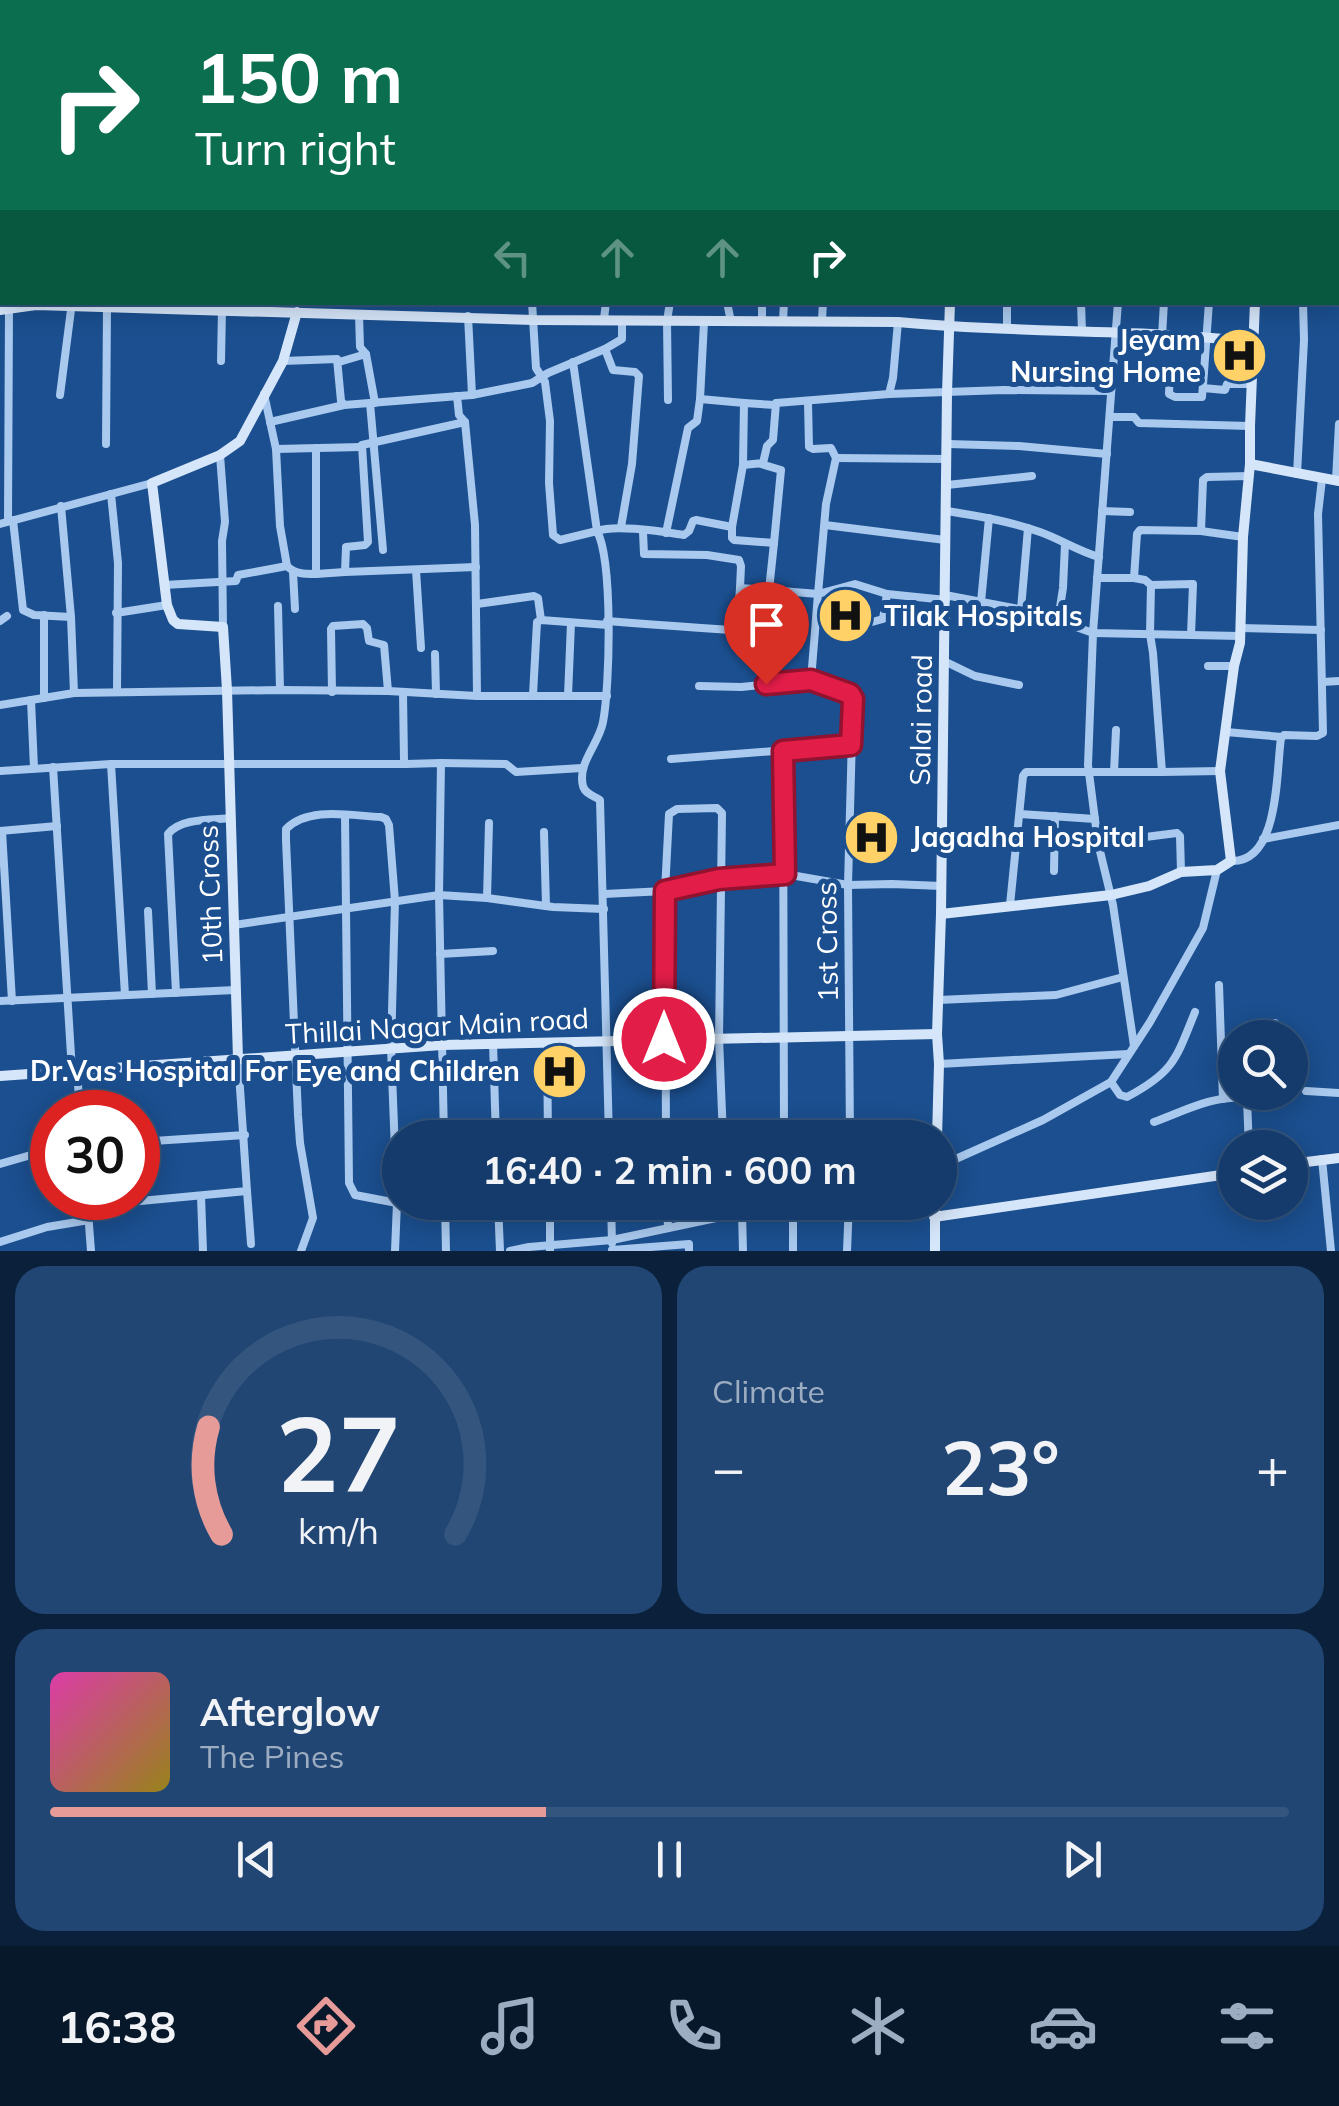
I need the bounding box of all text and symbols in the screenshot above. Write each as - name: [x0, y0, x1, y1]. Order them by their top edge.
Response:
- text: 150 m: [195, 33, 403, 121]
- icon: right: [30, 40, 160, 170]
- text: Turn right: [195, 120, 396, 176]
- icon: left: [485, 230, 540, 285]
- icon: ahead: [590, 230, 645, 285]
- icon: ahead: [695, 230, 750, 285]
- icon: right: [800, 230, 855, 285]
- place label: Jeyam Nursing Home: [1010, 322, 1201, 389]
- hospital icon: Jeyam Nursing Home: [1210, 326, 1270, 386]
- pin: [724, 582, 809, 685]
- hospital icon: Tilak Hospitals: [815, 586, 875, 646]
- icon: arrive: [739, 597, 794, 652]
- place label: Tilak Hospitals: [884, 598, 1083, 633]
- street label: Salai road: [902, 654, 939, 786]
- hospital icon: Jagadha Hospital: [842, 807, 902, 867]
- place label: Jagadha Hospital: [911, 819, 1145, 854]
- street label: 10th Cross: [190, 824, 229, 966]
- street label: 1st Cross: [808, 881, 845, 1003]
- position arrow: [612, 987, 716, 1091]
- street label: Thillai Nagar Main road: [284, 1000, 590, 1051]
- map controls: [1218, 1020, 1308, 1220]
- button: search: [1218, 1020, 1308, 1110]
- hospital icon: Dr.Vas Hospital For Eye and Children: [529, 1041, 589, 1101]
- place label: Dr.Vas Hospital For Eye and Children: [30, 1053, 520, 1088]
- speed limit sign: 30: [30, 1090, 160, 1220]
- button: layers: [1218, 1130, 1308, 1220]
- text: 16:40 · 2 min · 600 m: [482, 1146, 857, 1194]
- text: Climate: [712, 1371, 825, 1411]
- text: 27: [276, 1387, 401, 1518]
- text: 23°: [941, 1420, 1060, 1514]
- text: −: [712, 1433, 745, 1502]
- text: +: [1256, 1433, 1289, 1502]
- text: km/h: [298, 1508, 379, 1553]
- text: Afterglow: [200, 1688, 380, 1736]
- text: The Pines: [200, 1736, 344, 1776]
- icon: previous: [229, 1832, 284, 1887]
- icon: pause: [642, 1832, 697, 1887]
- icon: next: [1055, 1832, 1110, 1887]
- icon: directions: [291, 1991, 361, 2061]
- icon: music: [475, 1991, 545, 2061]
- icon: phone: [659, 1991, 729, 2061]
- icon: climate: [843, 1991, 913, 2061]
- icon: car: [1028, 1991, 1098, 2061]
- icon: filters: [1212, 1991, 1282, 2061]
- text: 16:38: [57, 1998, 176, 2054]

